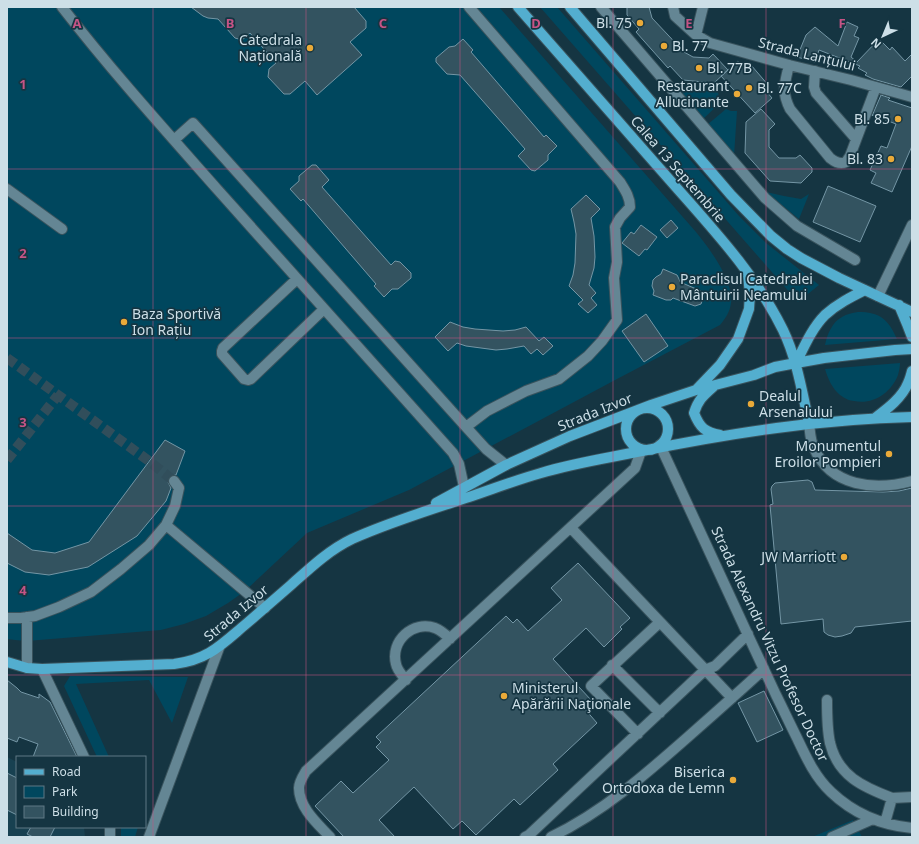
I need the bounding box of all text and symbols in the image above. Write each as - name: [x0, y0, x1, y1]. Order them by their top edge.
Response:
- place label: Bl. 75: [596, 13, 632, 32]
- text: A: [73, 14, 82, 32]
- text: B: [226, 14, 234, 32]
- text: C: [379, 14, 387, 32]
- text: D: [531, 14, 541, 32]
- text: E: [685, 14, 693, 32]
- text: F: [838, 14, 846, 32]
- north arrow: [863, 16, 903, 56]
- marker: Bl. 75: [635, 18, 645, 28]
- place label: Catedrala Națională: [238, 30, 302, 65]
- street label: Strada Lanțului: [756, 32, 858, 75]
- text: N: [867, 35, 884, 52]
- place label: Bl. 77: [672, 36, 708, 55]
- marker: Bl. 77: [659, 41, 669, 51]
- marker: Catedrala Națională: [305, 43, 315, 53]
- place label: Bl. 77B: [707, 58, 752, 77]
- marker: Bl. 77B: [694, 63, 704, 73]
- text: 1: [19, 75, 27, 93]
- place label: Restaurant Allucinante: [656, 76, 729, 111]
- place label: Bl. 77C: [757, 78, 802, 97]
- marker: Bl. 77C: [744, 83, 754, 93]
- marker: Restaurant Allucinante: [732, 89, 742, 99]
- place label: Bl. 85: [854, 109, 890, 128]
- street label: Calea 13 Septembrie: [627, 111, 730, 226]
- marker: Bl. 85: [893, 114, 903, 124]
- place label: Bl. 83: [847, 149, 883, 168]
- marker: Bl. 83: [886, 154, 896, 164]
- text: 2: [19, 244, 27, 262]
- place label: Paraclisul Catedralei Mântuirii Neamului: [680, 269, 813, 304]
- marker: Paraclisul Catedralei Mântuirii Neamului: [667, 282, 677, 292]
- place label: Baza Sportivă Ion Rațiu: [132, 304, 221, 339]
- marker: Baza Sportivă Ion Rațiu: [119, 317, 129, 327]
- place label: Dealul Arsenalului: [759, 386, 833, 421]
- street label: Strada Izvor: [555, 388, 635, 435]
- marker: Dealul Arsenalului: [746, 399, 756, 409]
- text: 3: [19, 413, 27, 431]
- place label: Monumentul Eroilor Pompieri: [775, 436, 881, 471]
- marker: Monumentul Eroilor Pompieri: [884, 449, 894, 459]
- street label: Strada Alexandru Vitzu Profesor Doctor: [707, 523, 834, 765]
- place label: JW Marriott: [759, 547, 836, 566]
- marker: JW Marriott: [839, 552, 849, 562]
- street label: Strada Izvor: [199, 580, 272, 645]
- text: 4: [19, 581, 27, 599]
- place label: Ministerul Apărării Naţionale: [512, 678, 631, 713]
- marker: Ministerul Apărării Naţionale: [499, 691, 509, 701]
- legend: [16, 756, 146, 828]
- place label: Biserica Ortodoxa de Lemn: [602, 762, 725, 797]
- text: Road: [52, 763, 81, 780]
- marker: Biserica Ortodoxa de Lemn: [728, 775, 738, 785]
- text: Park: [52, 783, 78, 800]
- text: Building: [52, 803, 99, 820]

